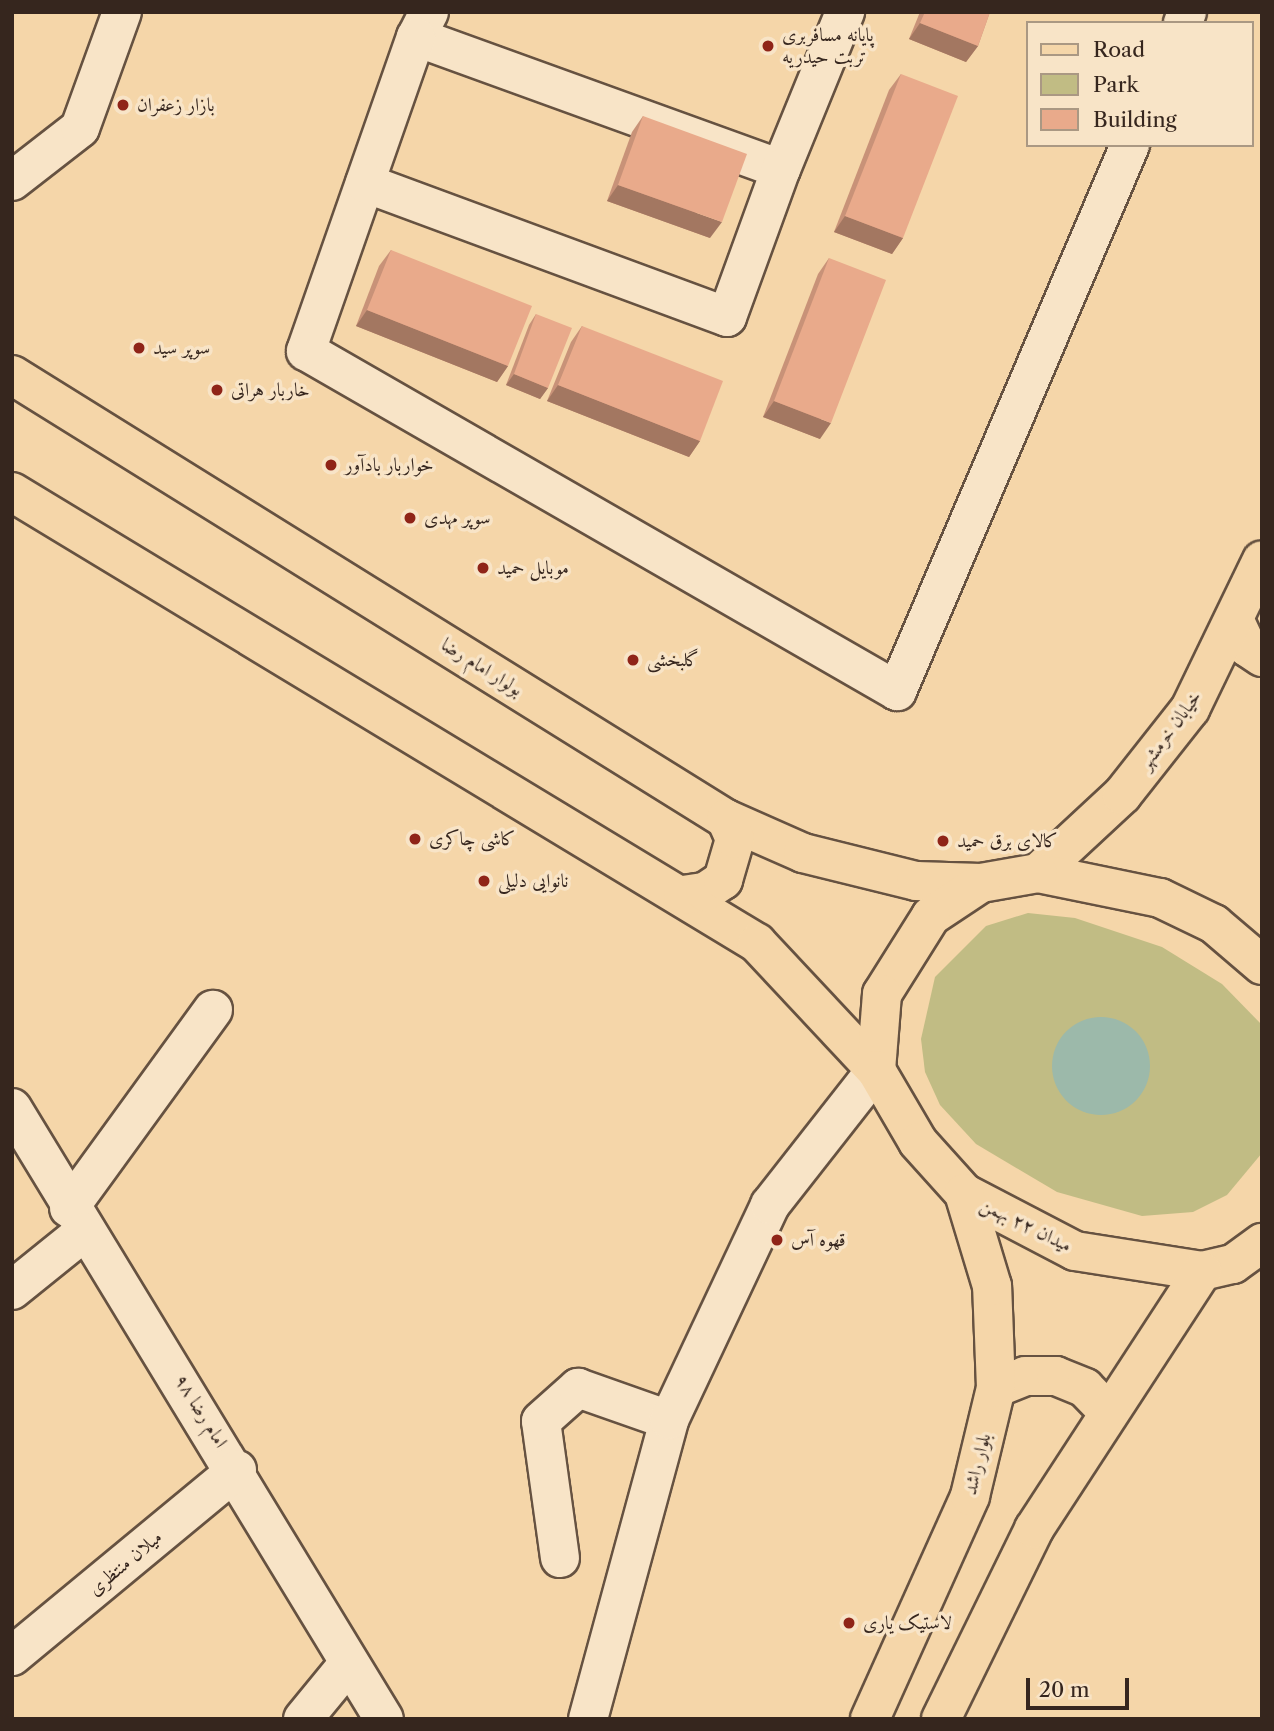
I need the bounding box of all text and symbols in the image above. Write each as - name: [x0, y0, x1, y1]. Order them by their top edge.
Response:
- legend: [1026, 21, 1253, 147]
- place label: پایانه مسافربری تربت حیدریه: [782, 24, 874, 68]
- text: Road: [1093, 37, 1145, 62]
- marker: پایانه مسافربری تربت حیدریه: [760, 38, 776, 54]
- text: Park: [1093, 72, 1139, 97]
- place label: بازار زعفران: [137, 94, 215, 116]
- marker: بازار زعفران: [115, 97, 131, 113]
- text: Building: [1093, 107, 1177, 132]
- place label: سوپر سید: [153, 337, 210, 359]
- marker: سوپر سید: [131, 340, 147, 356]
- place label: خاربار هراتی: [231, 379, 310, 401]
- marker: خاربار هراتی: [209, 382, 225, 398]
- place label: خواربار بادآور: [345, 454, 434, 476]
- marker: خواربار بادآور: [323, 457, 339, 473]
- place label: سوپر مهدی: [424, 507, 490, 529]
- marker: سوپر مهدی: [402, 510, 418, 526]
- place label: موبایل حمید: [497, 557, 569, 579]
- marker: موبایل حمید: [475, 560, 491, 576]
- street label: بولوار امام رضا: [437, 633, 527, 701]
- place label: گلبخشی: [647, 649, 699, 671]
- marker: گلبخشی: [625, 652, 641, 668]
- street label: خیابان خرمشهر: [1134, 686, 1206, 774]
- place label: کاشی چاکری: [429, 828, 516, 850]
- place label: کالای برق حمید: [957, 830, 1058, 852]
- marker: کاشی چاکری: [407, 831, 423, 847]
- marker: کالای برق حمید: [935, 833, 951, 849]
- place label: نانوایی دلیلی: [498, 870, 568, 892]
- marker: نانوایی دلیلی: [476, 873, 492, 889]
- street label: میدان ۲۲ بهمن: [977, 1193, 1075, 1257]
- place label: قهوه آس: [791, 1229, 846, 1251]
- marker: قهوه آس: [769, 1232, 785, 1248]
- street label: امام رضا ۹۸: [170, 1370, 232, 1452]
- street label: بلوار راشد: [958, 1431, 996, 1497]
- street label: میلان منتظری: [83, 1526, 167, 1600]
- place label: لاستیک یاری: [863, 1612, 952, 1634]
- marker: لاستیک یاری: [841, 1615, 857, 1631]
- scale bar: [1029, 1664, 1132, 1708]
- text: 20 m: [1039, 1677, 1090, 1702]

